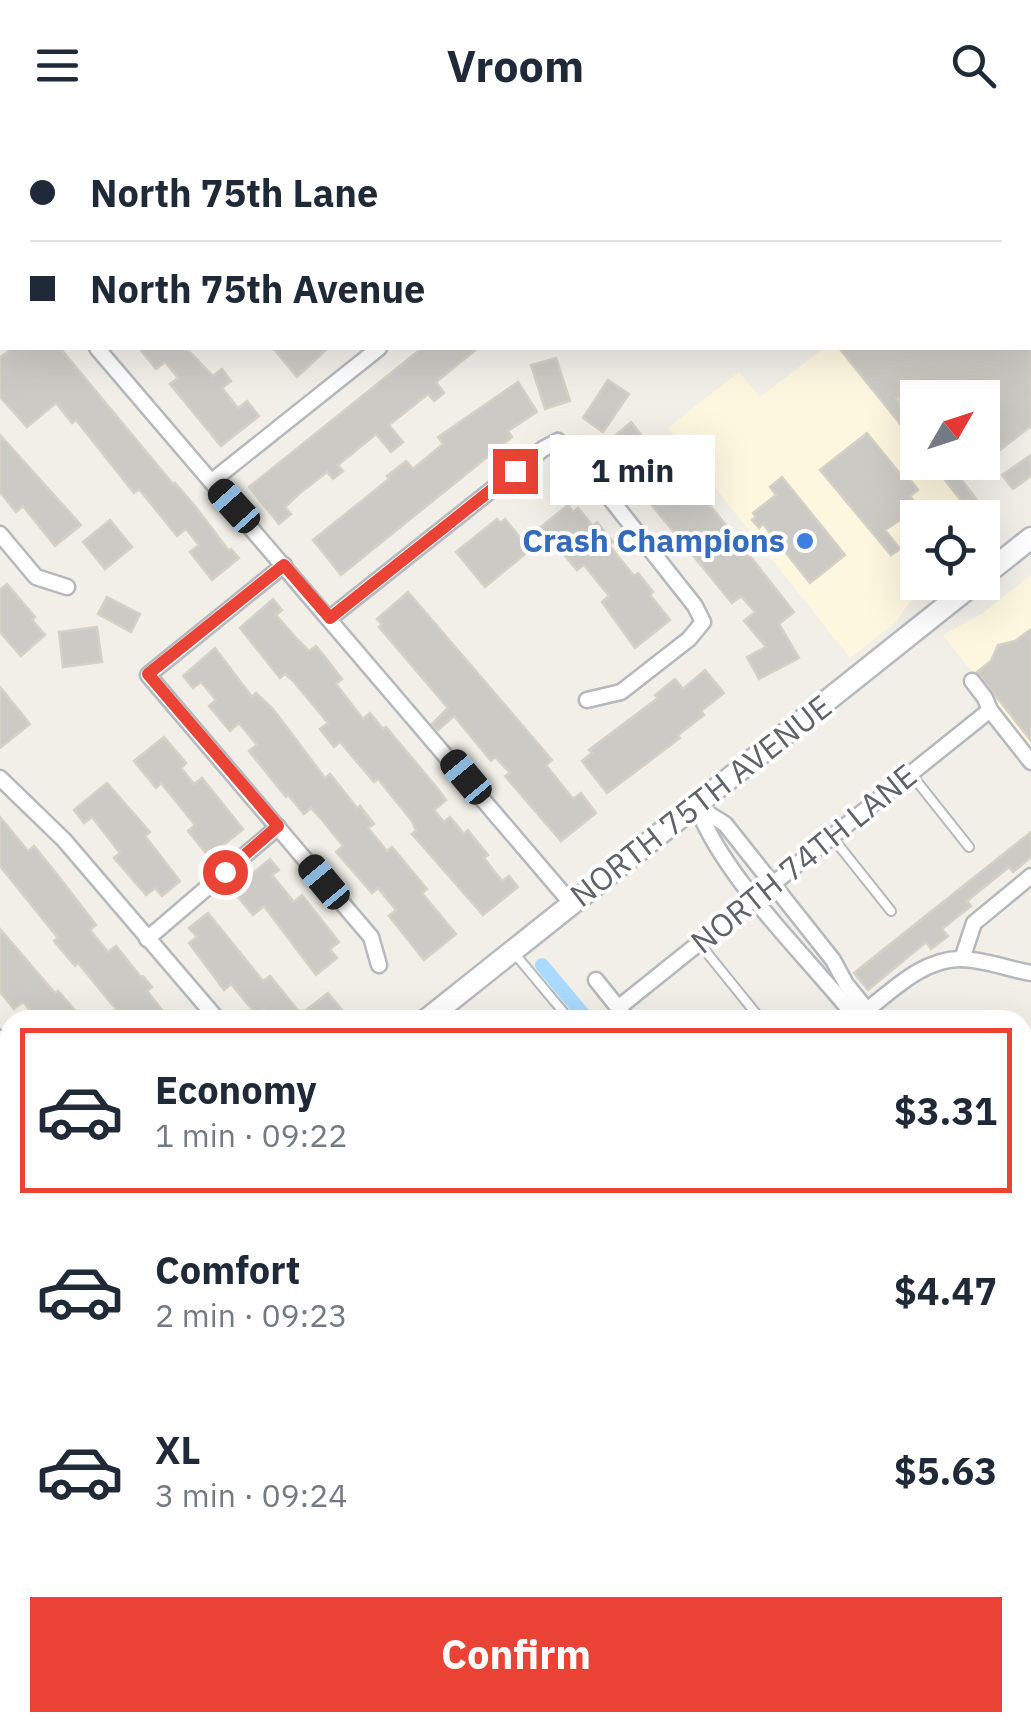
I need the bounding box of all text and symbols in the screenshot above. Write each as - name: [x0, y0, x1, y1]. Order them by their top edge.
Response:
- text: Vroom: [447, 36, 584, 94]
- icon: menu: [30, 38, 85, 93]
- icon: search: [946, 38, 1001, 93]
- text: North 75th Lane: [90, 168, 378, 217]
- text: North 75th Avenue: [90, 264, 425, 313]
- north arrow: [900, 380, 1000, 480]
- map controls: [900, 380, 1000, 600]
- callout: 1 min: [550, 436, 715, 506]
- route end: [493, 449, 538, 494]
- text: 1 min: [591, 449, 674, 491]
- car: [203, 474, 265, 538]
- button: locate: [900, 500, 1000, 600]
- place label: Crash Champions: [522, 519, 785, 561]
- marker: Crash Champions: [794, 530, 816, 552]
- street label: NORTH 75TH AVENUE: [561, 685, 840, 915]
- car: [435, 744, 497, 810]
- street label: NORTH 74TH LANE: [682, 754, 925, 962]
- car: [293, 849, 355, 915]
- route start: [203, 850, 248, 895]
- text: Economy: [155, 1065, 317, 1114]
- icon: car: [35, 1066, 125, 1156]
- text: $3.31: [894, 1086, 997, 1135]
- text: 1 min · 09:22: [155, 1114, 348, 1156]
- text: Comfort: [155, 1245, 300, 1294]
- icon: car: [35, 1246, 125, 1336]
- text: $4.47: [894, 1266, 997, 1315]
- text: 2 min · 09:23: [155, 1294, 348, 1336]
- text: XL: [155, 1425, 201, 1474]
- icon: car: [35, 1426, 125, 1516]
- text: $5.63: [894, 1446, 997, 1495]
- text: 3 min · 09:24: [155, 1474, 348, 1516]
- button: Confirm: [30, 1597, 1002, 1712]

